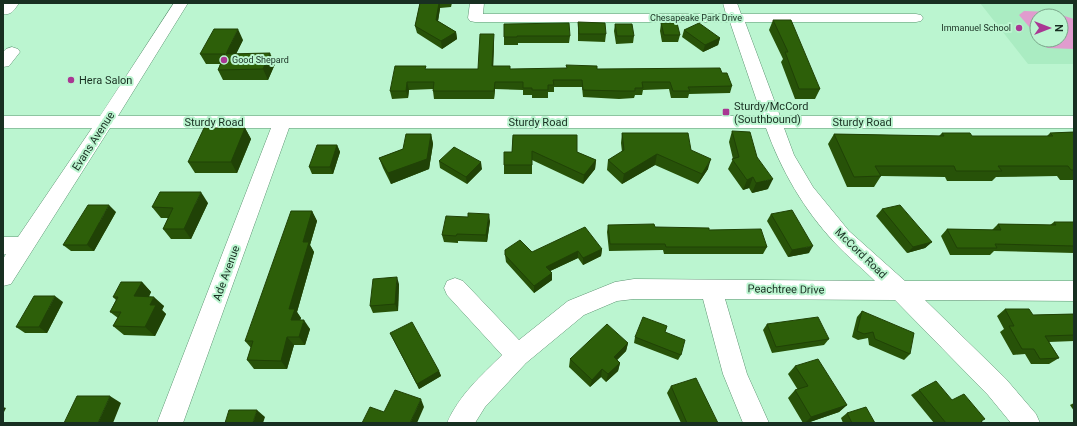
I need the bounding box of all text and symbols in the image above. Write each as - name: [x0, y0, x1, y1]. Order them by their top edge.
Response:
- north arrow: [1029, 8, 1069, 48]
- street label: Chesapeake Park Drive: [650, 13, 742, 23]
- place label: Immanuel School: [941, 23, 1011, 33]
- marker: Immanuel School: [1014, 23, 1024, 33]
- text: N: [1052, 24, 1065, 32]
- marker: Good Shepard: [219, 55, 229, 65]
- place label: Good Shepard: [232, 55, 289, 65]
- place label: Hera Salon: [79, 74, 132, 87]
- marker: Hera Salon: [66, 75, 76, 85]
- place label: Sturdy/McCord (Southbound): [734, 100, 808, 126]
- marker: Sturdy/McCord (Southbound): [721, 107, 731, 117]
- street label: Evans Avenue: [70, 109, 117, 173]
- street label: Sturdy Road: [184, 116, 244, 129]
- street label: Sturdy Road: [508, 116, 568, 129]
- street label: Sturdy Road: [832, 116, 892, 129]
- street label: McCord Road: [832, 226, 889, 281]
- street label: Ade Avenue: [210, 244, 243, 303]
- street label: Peachtree Drive: [747, 282, 825, 297]

